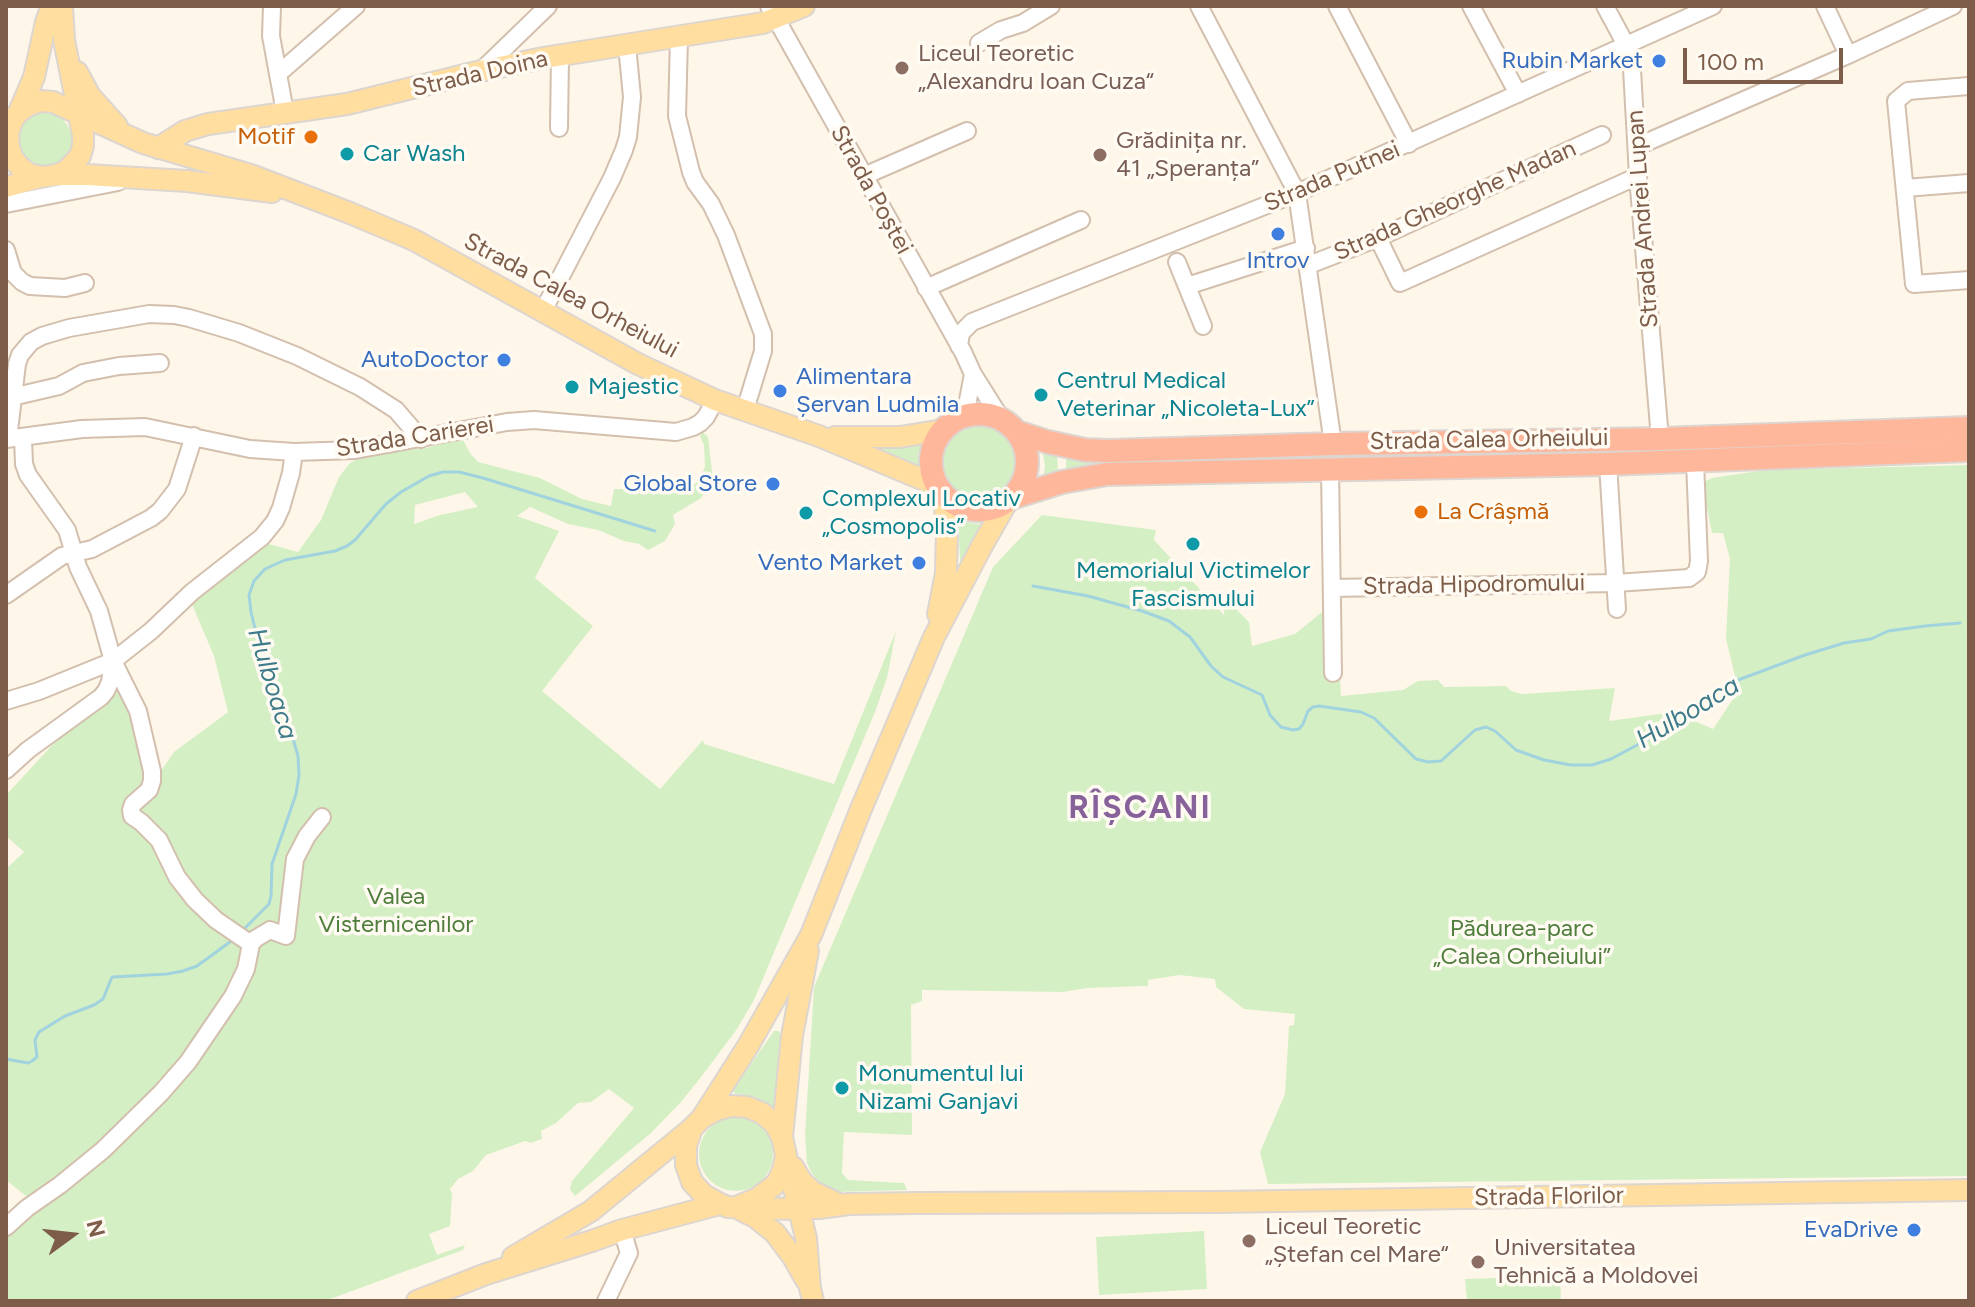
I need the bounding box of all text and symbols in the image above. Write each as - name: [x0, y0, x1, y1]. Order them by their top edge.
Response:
- scale bar: [1687, 32, 1847, 82]
- place label: Liceul Teoretic „Alexandru Ioan Cuza“: [918, 40, 1154, 96]
- street label: Strada Doina: [410, 44, 550, 104]
- place label: Rubin Market: [1501, 47, 1643, 75]
- text: 100 m: [1697, 47, 1764, 76]
- marker: Rubin Market: [1650, 52, 1668, 70]
- marker: Liceul Teoretic „Alexandru Ioan Cuza“: [893, 59, 911, 77]
- street label: Strada Andrei Lupan: [1621, 109, 1665, 329]
- street label: Strada Poștei: [824, 121, 918, 259]
- place label: Motif: [237, 123, 295, 151]
- place label: Grădinița nr. 41 „Speranța”: [1116, 127, 1259, 183]
- marker: Motif: [302, 128, 320, 146]
- street label: Strada Putnei: [1260, 135, 1404, 219]
- street label: Strada Gheorghe Madan: [1330, 135, 1580, 267]
- place label: Car Wash: [363, 140, 465, 168]
- marker: Car Wash: [338, 145, 356, 163]
- marker: Grădinița nr. 41 „Speranța”: [1091, 146, 1109, 164]
- marker: Introv: [1269, 225, 1287, 243]
- street label: Strada Calea Orheiului: [459, 227, 683, 365]
- place label: Introv: [1246, 247, 1310, 275]
- place label: AutoDoctor: [361, 346, 488, 374]
- marker: AutoDoctor: [495, 351, 513, 369]
- place label: Alimentara Șervan Ludmila: [796, 363, 959, 419]
- place label: Centrul Medical Veterinar „Nicoleta-Lux”: [1057, 367, 1315, 423]
- place label: Majestic: [588, 373, 679, 401]
- marker: Majestic: [563, 378, 581, 396]
- marker: Alimentara Șervan Ludmila: [771, 382, 789, 400]
- marker: Centrul Medical Veterinar „Nicoleta-Lux”: [1032, 386, 1050, 404]
- street label: Strada Carierei: [334, 410, 496, 464]
- street label: Strada Calea Orheiului: [1369, 424, 1609, 456]
- place label: Global Store: [623, 470, 757, 498]
- marker: Global Store: [764, 475, 782, 493]
- place label: Complexul Locativ „Cosmopolis”: [822, 485, 1021, 541]
- place label: La Crâșmă: [1437, 498, 1549, 526]
- marker: La Crâșmă: [1412, 503, 1430, 521]
- marker: Complexul Locativ „Cosmopolis”: [797, 504, 815, 522]
- marker: Memorialul Victimelor Fascismului: [1184, 535, 1202, 553]
- place label: Vento Market: [758, 549, 903, 577]
- marker: Vento Market: [910, 554, 928, 572]
- place label: Memorialul Victimelor Fascismului: [1076, 557, 1310, 613]
- street label: Strada Hipodromului: [1363, 569, 1585, 601]
- water label: Hulboaca: [240, 625, 304, 743]
- water label: Hulboaca: [1631, 670, 1745, 756]
- district label: RÎȘCANI: [1068, 790, 1212, 828]
- park label: Valea Visternicenilor: [319, 883, 473, 939]
- park label: Pădurea-parc „Calea Orheiului”: [1433, 915, 1611, 971]
- place label: Monumentul lui Nizami Ganjavi: [858, 1060, 1024, 1116]
- marker: Monumentul lui Nizami Ganjavi: [833, 1079, 851, 1097]
- street label: Strada Florilor: [1474, 1181, 1624, 1213]
- north arrow: [32, 1195, 112, 1275]
- place label: Liceul Teoretic „Ștefan cel Mare“: [1265, 1213, 1449, 1269]
- place label: EvaDrive: [1804, 1216, 1898, 1244]
- text: N: [80, 1217, 111, 1240]
- marker: EvaDrive: [1905, 1221, 1923, 1239]
- marker: Liceul Teoretic „Ștefan cel Mare“: [1240, 1232, 1258, 1250]
- place label: Universitatea Tehnică a Moldovei: [1494, 1234, 1699, 1290]
- marker: Universitatea Tehnică a Moldovei: [1469, 1253, 1487, 1271]

